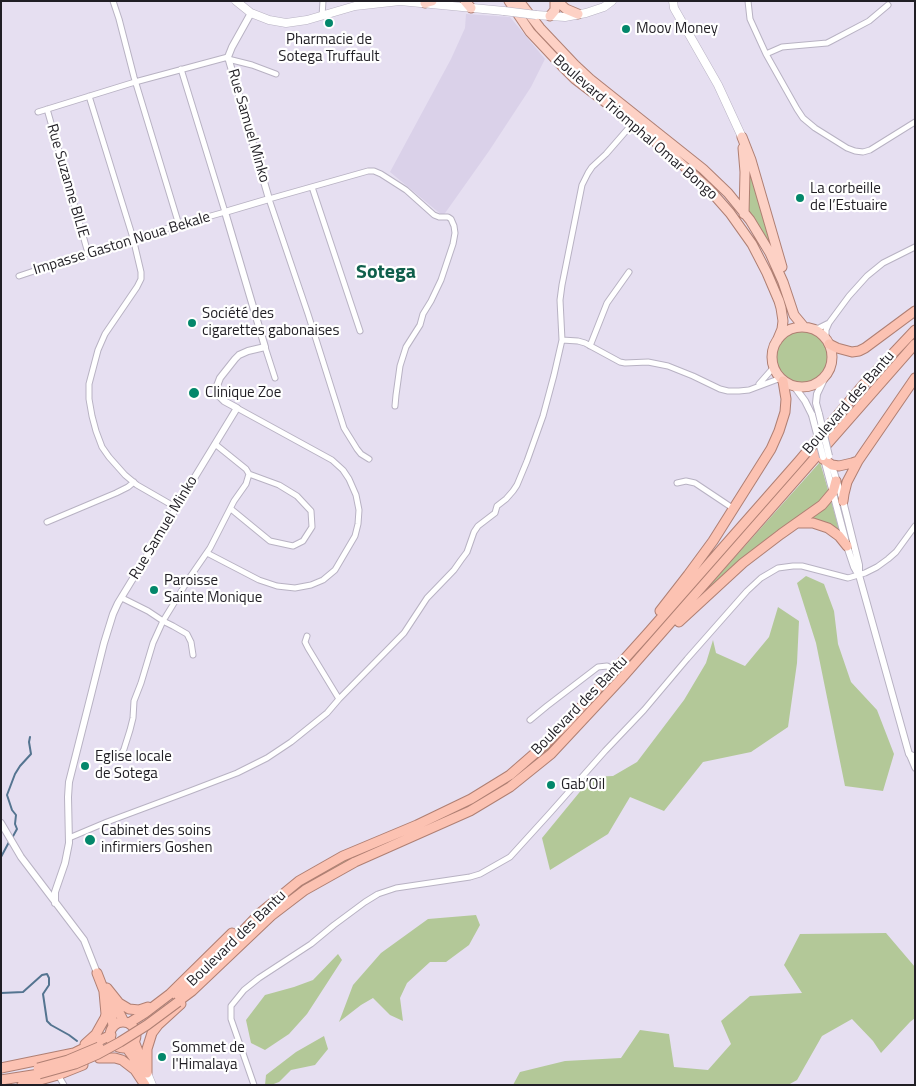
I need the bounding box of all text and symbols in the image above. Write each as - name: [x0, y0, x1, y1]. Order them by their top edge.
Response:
- marker: Pharmacie de Sotega Truffault: [323, 17, 335, 29]
- place label: Moov Money: [636, 20, 718, 38]
- marker: Moov Money: [620, 23, 632, 35]
- place label: Pharmacie de Sotega Truffault: [278, 31, 380, 66]
- street label: Boulevard Triomphal Omar Bongo: [549, 52, 721, 204]
- street label: Rue Samuel Minko: [223, 67, 273, 185]
- street label: Rue Suzanne BILIE: [42, 122, 92, 240]
- place label: La corbeille de l’Estuaire: [810, 180, 887, 215]
- marker: La corbeille de l’Estuaire: [794, 192, 806, 204]
- street label: Impasse Gaston Noua Bekale: [31, 208, 213, 280]
- district label: Sotega: [356, 261, 416, 285]
- place label: Société des cigarettes gabonaises: [202, 305, 339, 340]
- marker: Société des cigarettes gabonaises: [186, 317, 198, 329]
- street label: Boulevard des Bantu: [799, 348, 899, 458]
- place label: Clinique Zoe: [205, 384, 281, 402]
- marker: Clinique Zoe: [187, 386, 201, 400]
- street label: Rue Samuel Minko: [126, 473, 202, 583]
- place label: Paroisse Sainte Monique: [164, 572, 262, 607]
- marker: Paroisse Sainte Monique: [148, 584, 160, 596]
- street label: Boulevard des Bantu: [528, 653, 632, 759]
- place label: Eglise locale de Sotega: [95, 748, 172, 783]
- marker: Eglise locale de Sotega: [79, 760, 91, 772]
- place label: Gab’Oil: [561, 776, 605, 794]
- marker: Gab’Oil: [545, 779, 557, 791]
- place label: Cabinet des soins infirmiers Goshen: [101, 822, 212, 857]
- marker: Cabinet des soins infirmiers Goshen: [83, 833, 97, 847]
- street label: Boulevard des Bantu: [184, 887, 290, 991]
- place label: Sommet de l'Himalaya: [172, 1039, 245, 1074]
- marker: Sommet de l'Himalaya: [156, 1051, 168, 1063]

